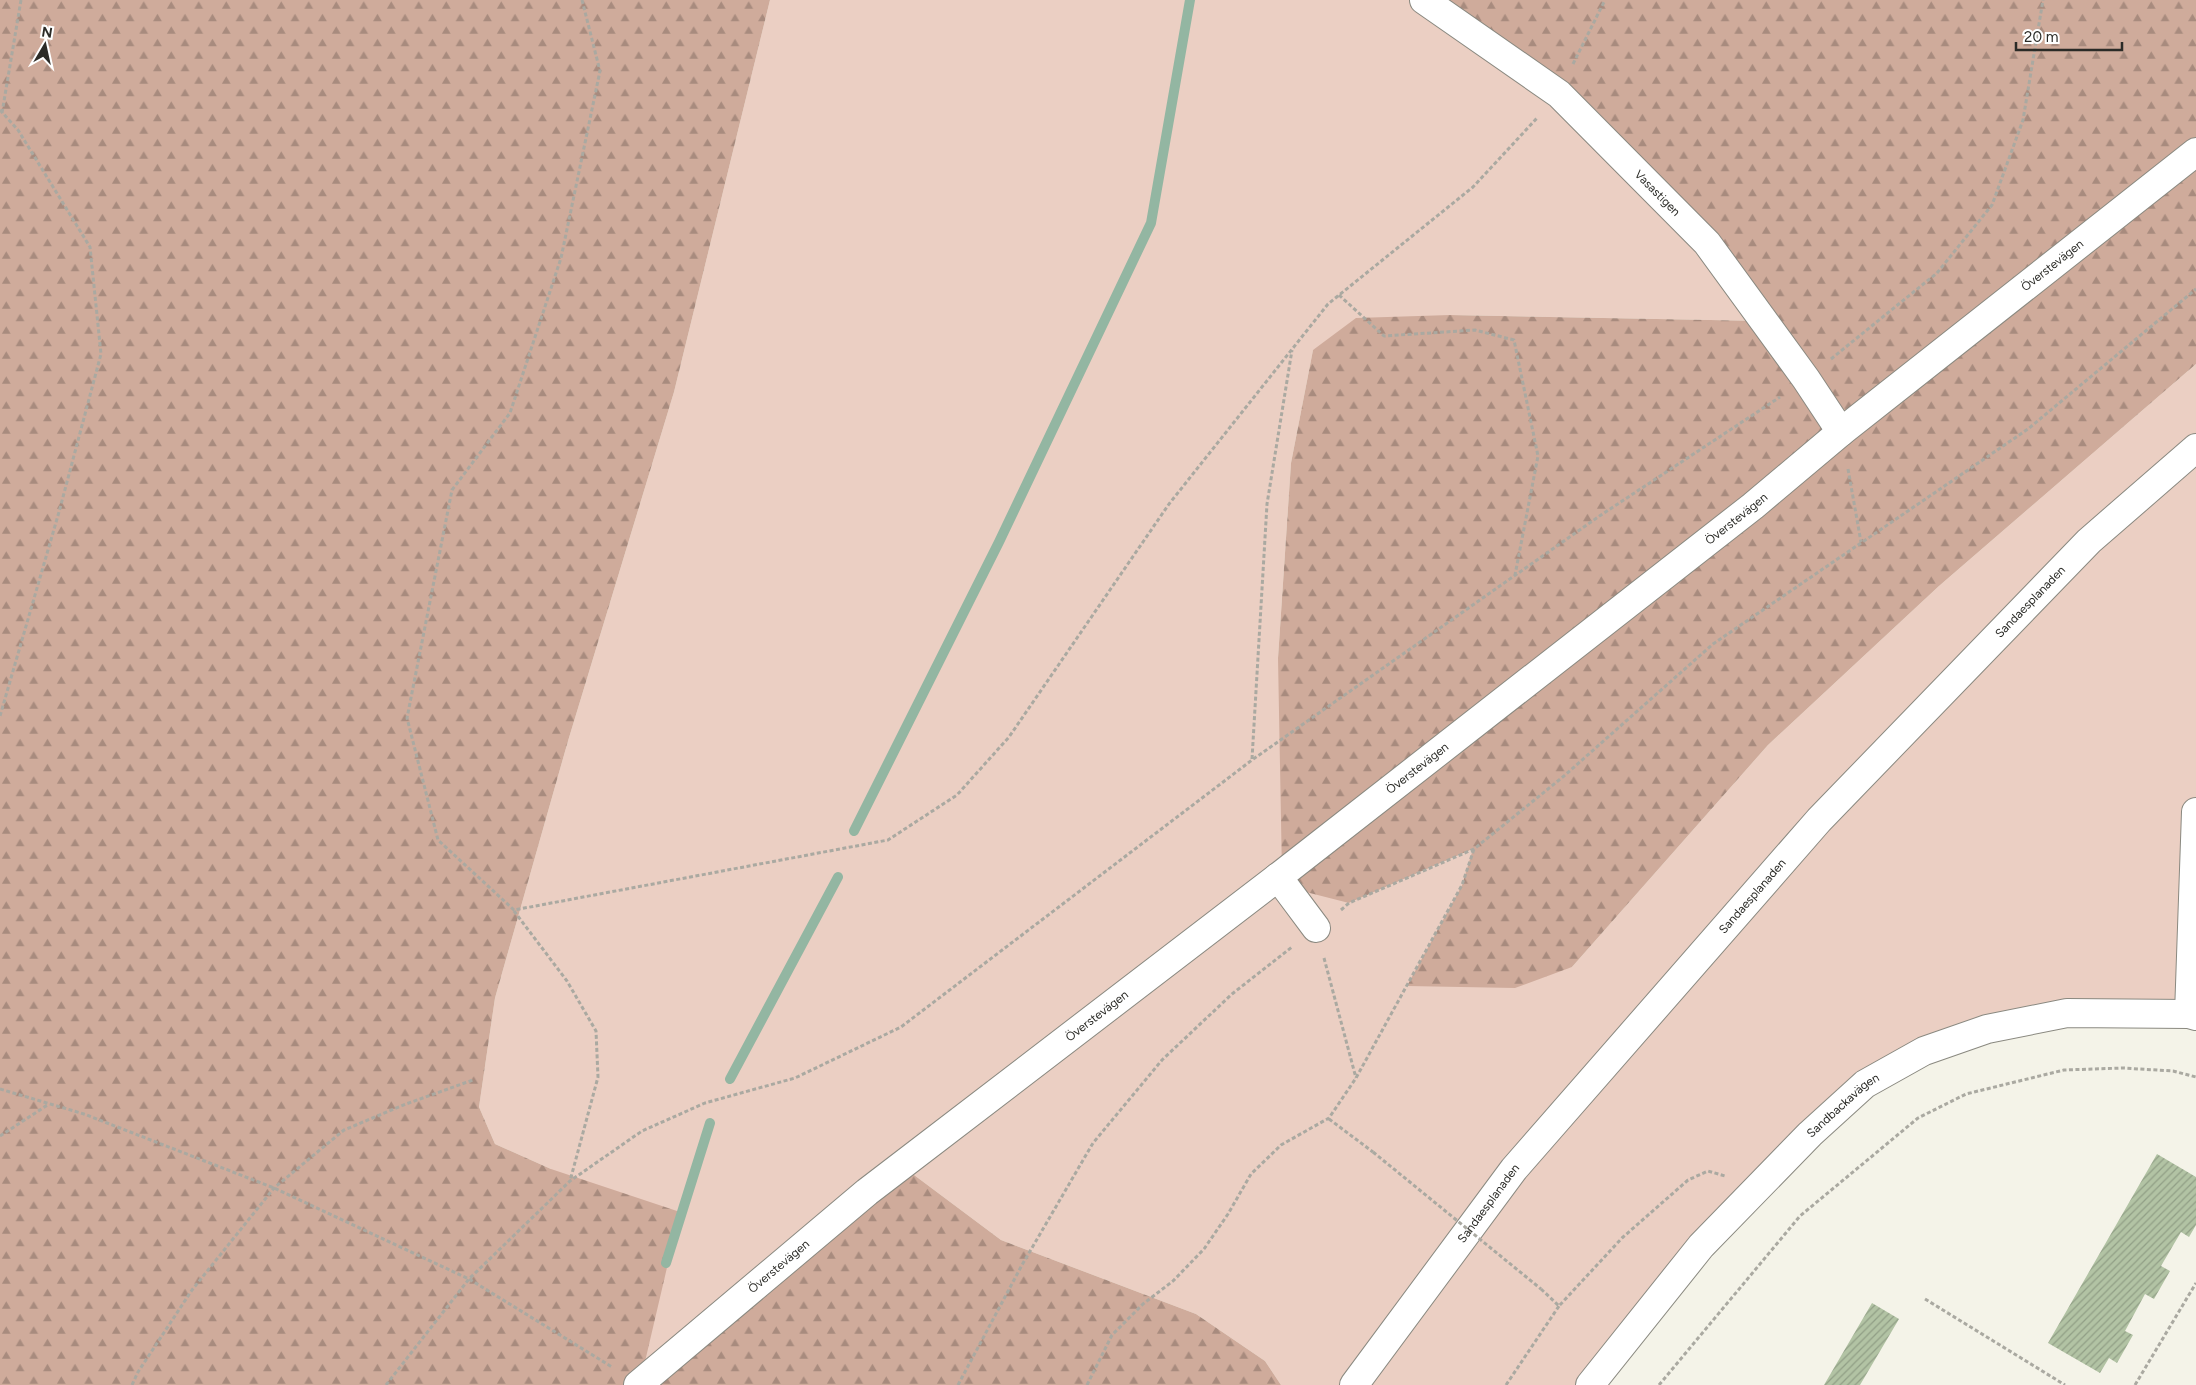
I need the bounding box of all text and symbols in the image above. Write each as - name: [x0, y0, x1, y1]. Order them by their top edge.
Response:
- north arrow: [20, 20, 70, 70]
- scale bar: [2016, 20, 2122, 52]
- text: N: [40, 23, 54, 42]
- text: 20 m: [2024, 28, 2058, 46]
- street label: Vasastigen: [1632, 167, 1683, 219]
- street label: Överstevägen: [2018, 236, 2086, 294]
- street label: Överstevägen: [1702, 490, 1770, 548]
- street label: Sandaesplanaden: [1992, 563, 2068, 641]
- street label: Överstevägen: [1383, 739, 1451, 797]
- street label: Sandaesplanaden: [1716, 856, 1789, 936]
- street label: Överstevägen: [1063, 987, 1131, 1044]
- street label: Sandbackavägen: [1804, 1070, 1882, 1140]
- street label: Sandaesplanaden: [1455, 1161, 1522, 1246]
- street label: Överstevägen: [745, 1237, 812, 1296]

